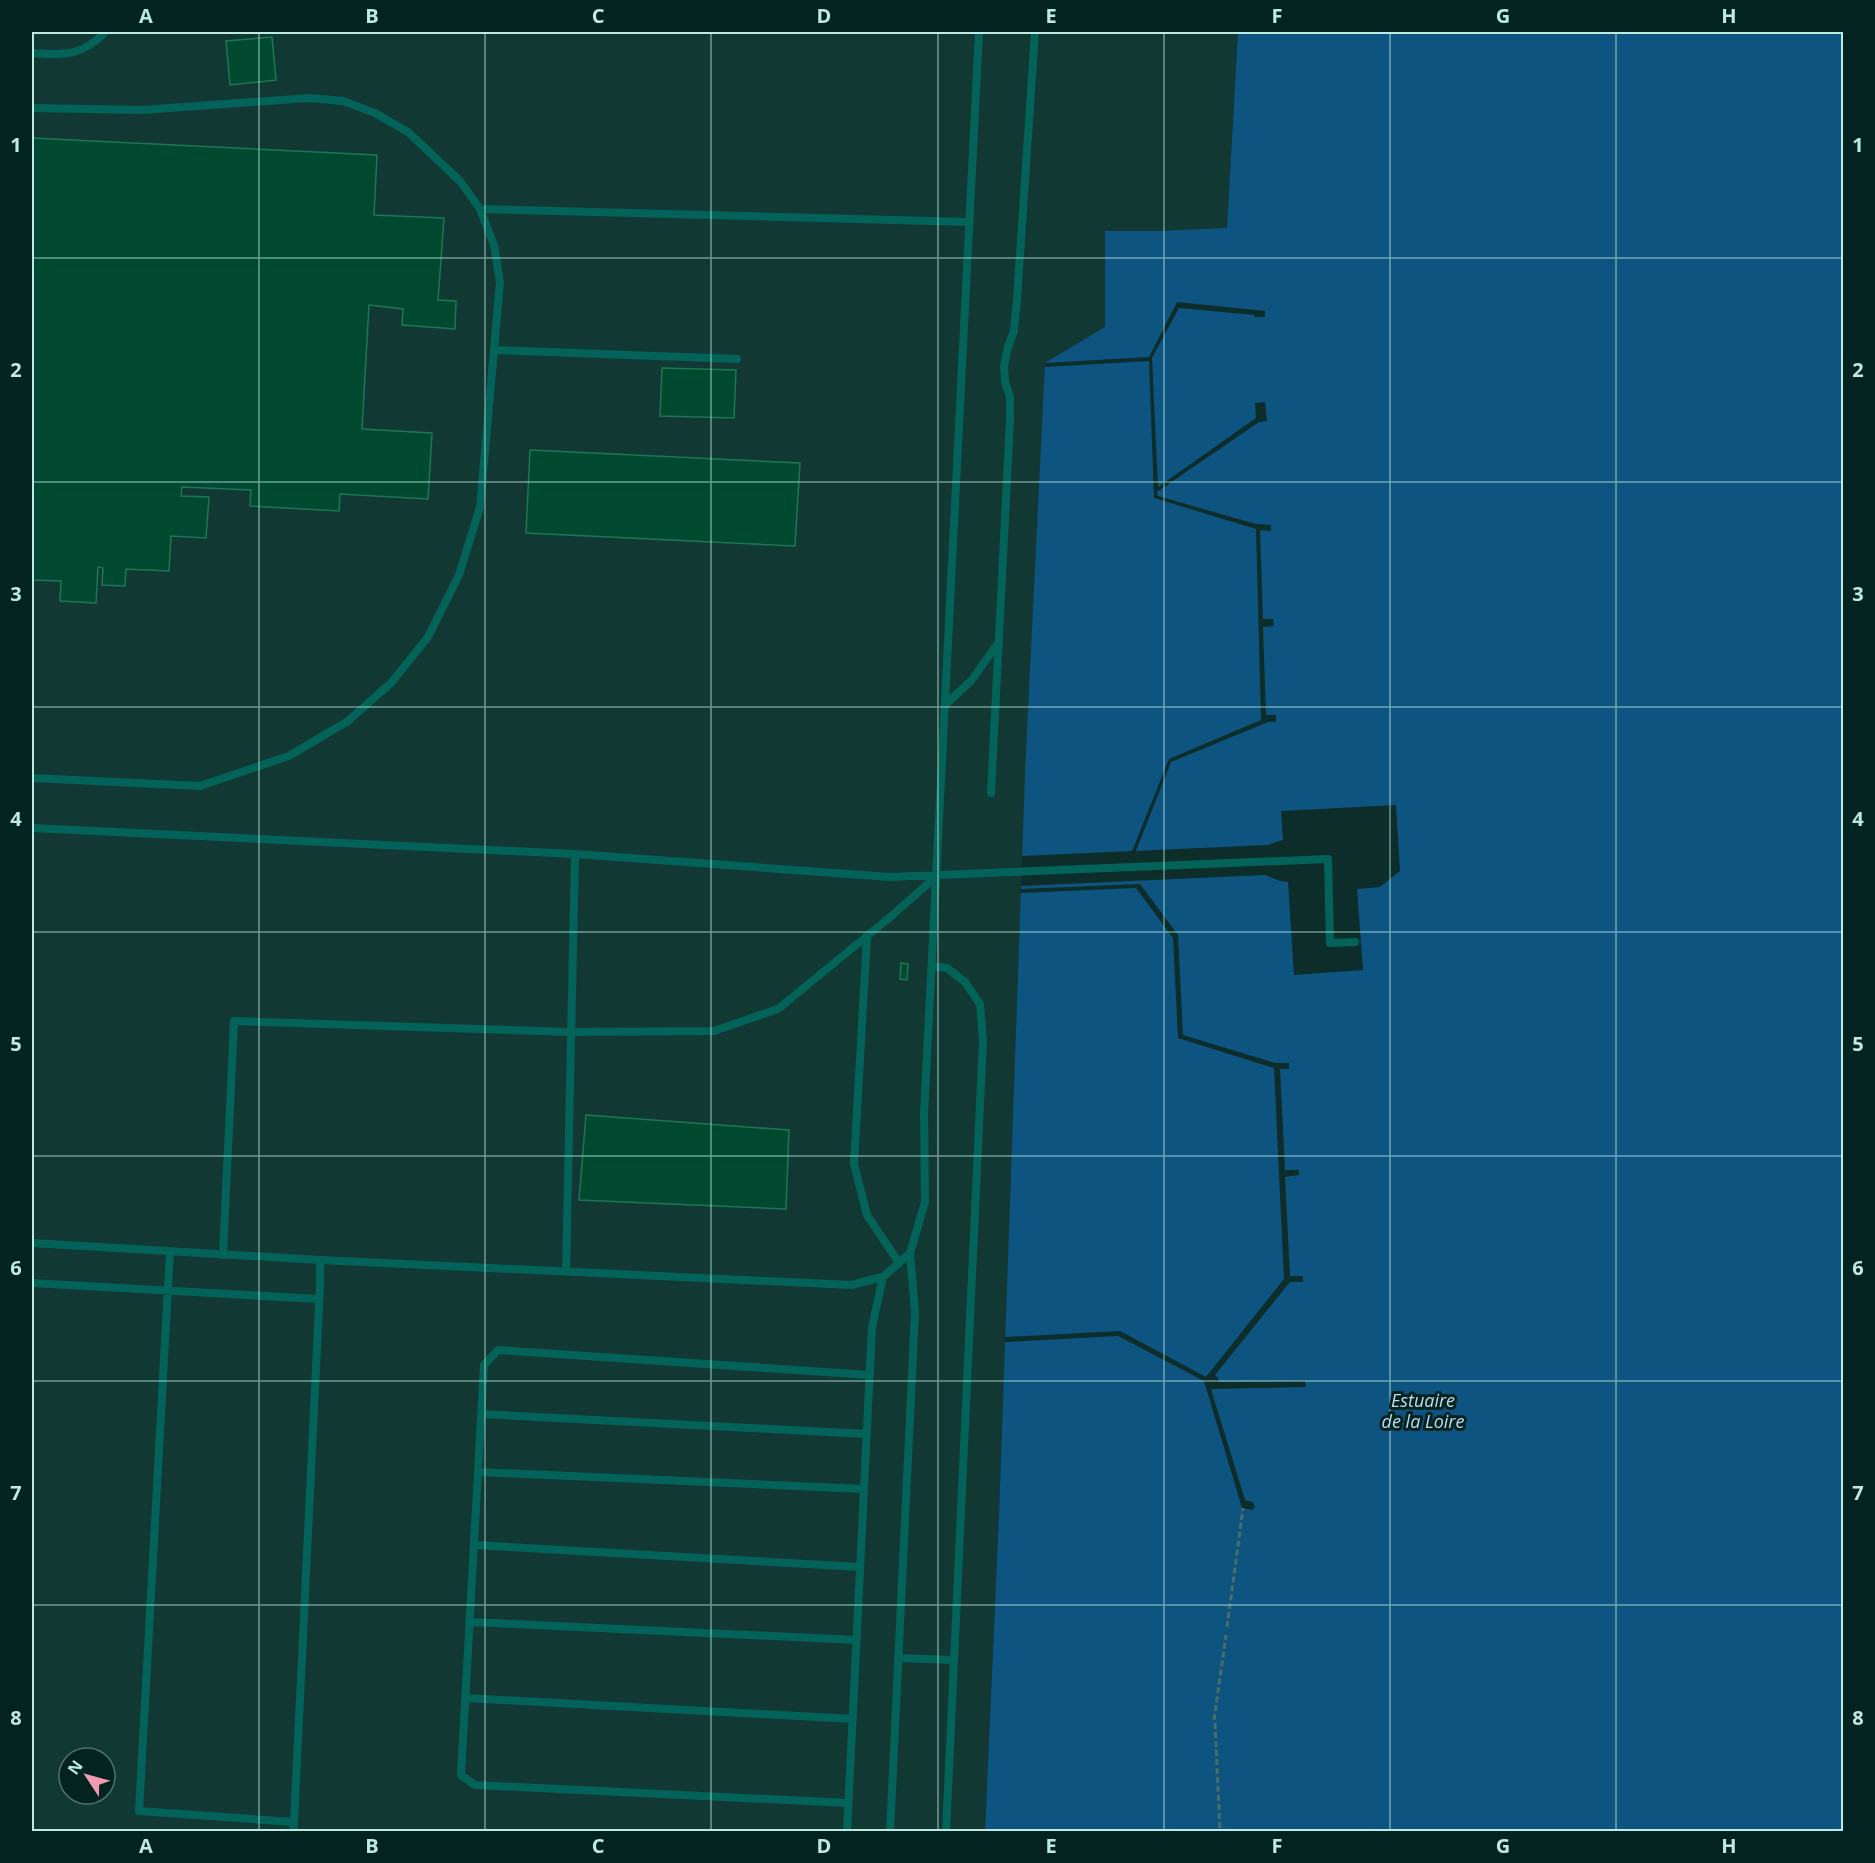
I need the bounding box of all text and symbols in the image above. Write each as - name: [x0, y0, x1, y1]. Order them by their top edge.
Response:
- text: A: [139, 2, 153, 29]
- text: B: [365, 2, 379, 29]
- text: C: [592, 2, 605, 29]
- text: D: [817, 2, 831, 29]
- text: E: [1045, 2, 1057, 29]
- text: F: [1272, 2, 1282, 29]
- text: G: [1496, 2, 1510, 29]
- text: H: [1721, 2, 1737, 29]
- text: 1: [10, 131, 22, 158]
- text: 1: [1852, 131, 1864, 158]
- text: 2: [10, 356, 22, 383]
- text: 2: [1852, 356, 1864, 383]
- text: 3: [10, 580, 22, 607]
- text: 3: [1852, 580, 1864, 607]
- text: 4: [10, 805, 22, 832]
- text: 4: [1852, 805, 1864, 832]
- text: 5: [10, 1030, 22, 1057]
- text: 5: [1852, 1030, 1864, 1057]
- text: 6: [10, 1254, 22, 1281]
- text: 6: [1852, 1254, 1864, 1281]
- water label: Estuaire de la Loire: [1382, 1388, 1464, 1433]
- text: 7: [10, 1479, 22, 1506]
- text: 7: [1852, 1479, 1864, 1506]
- text: 8: [10, 1704, 22, 1731]
- text: 8: [1852, 1704, 1864, 1731]
- north arrow: [57, 1746, 117, 1806]
- text: N: [62, 1755, 88, 1779]
- text: A: [139, 1832, 153, 1859]
- text: B: [365, 1832, 379, 1859]
- text: C: [592, 1832, 605, 1859]
- text: D: [817, 1832, 831, 1859]
- text: E: [1045, 1832, 1057, 1859]
- text: F: [1272, 1832, 1282, 1859]
- text: G: [1496, 1832, 1510, 1859]
- text: H: [1721, 1832, 1737, 1859]

